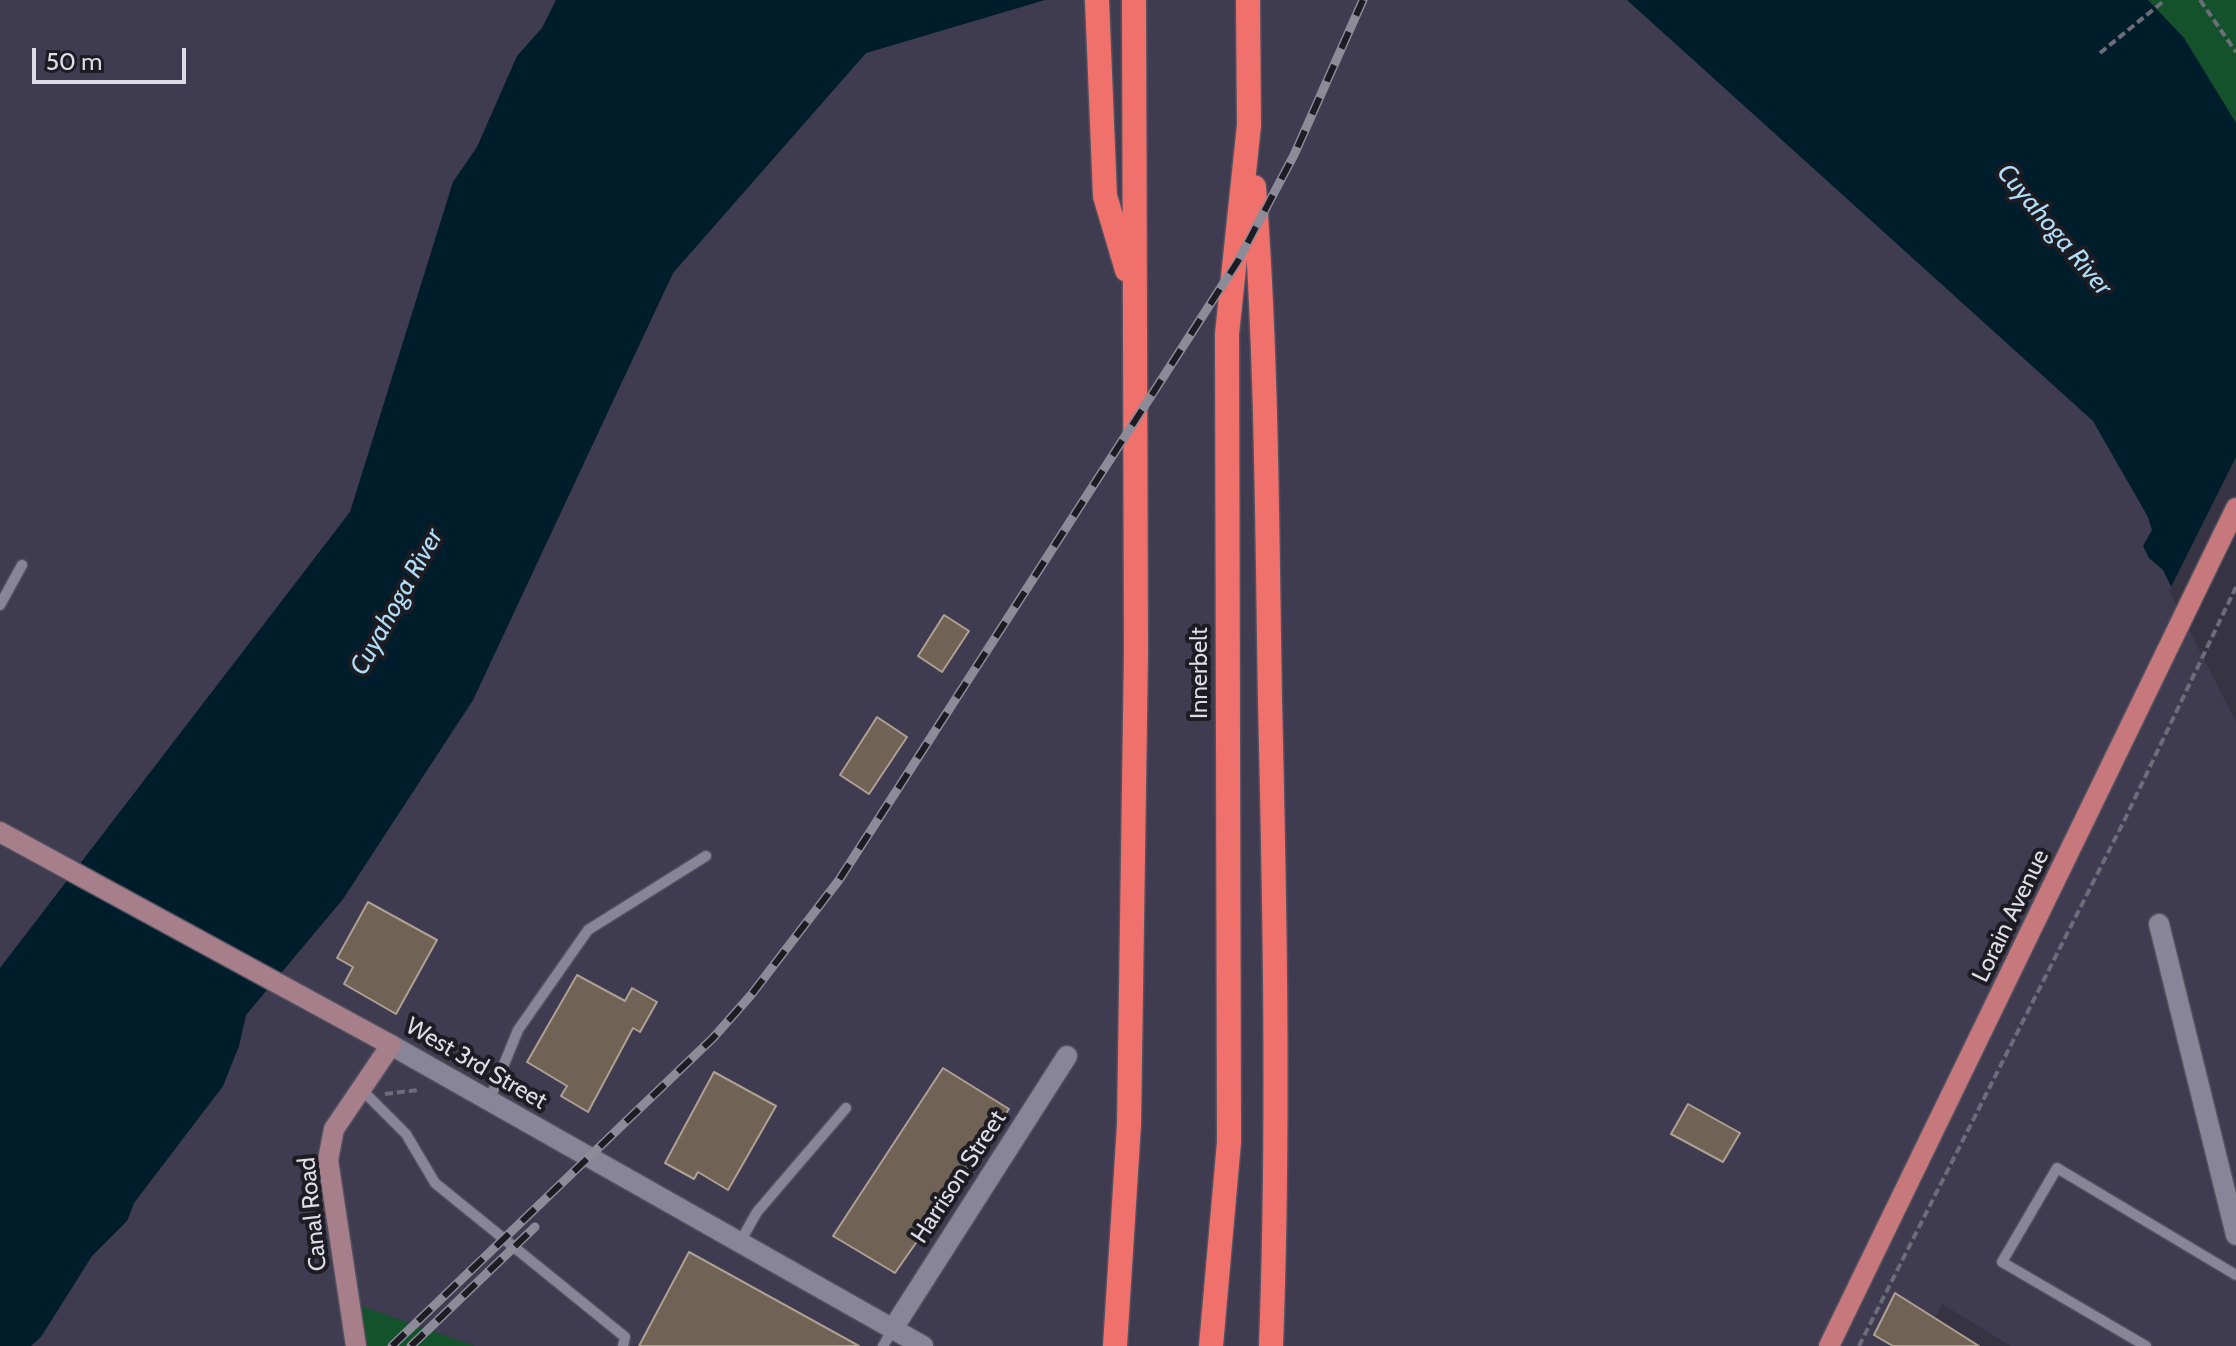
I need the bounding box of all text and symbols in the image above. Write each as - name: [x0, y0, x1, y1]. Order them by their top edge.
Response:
- scale bar: [36, 32, 190, 82]
- text: 50 m: [46, 47, 102, 76]
- water label: Cuyahoga River: [1990, 158, 2118, 302]
- water label: Cuyahoga River: [344, 523, 450, 681]
- street label: Innerbelt: [1186, 627, 1214, 719]
- street label: Lorain Avenue: [1967, 845, 2055, 987]
- street label: West 3rd Street: [400, 1012, 552, 1116]
- street label: Harrison Street: [906, 1105, 1012, 1249]
- street label: Canal Road: [293, 1156, 333, 1272]

